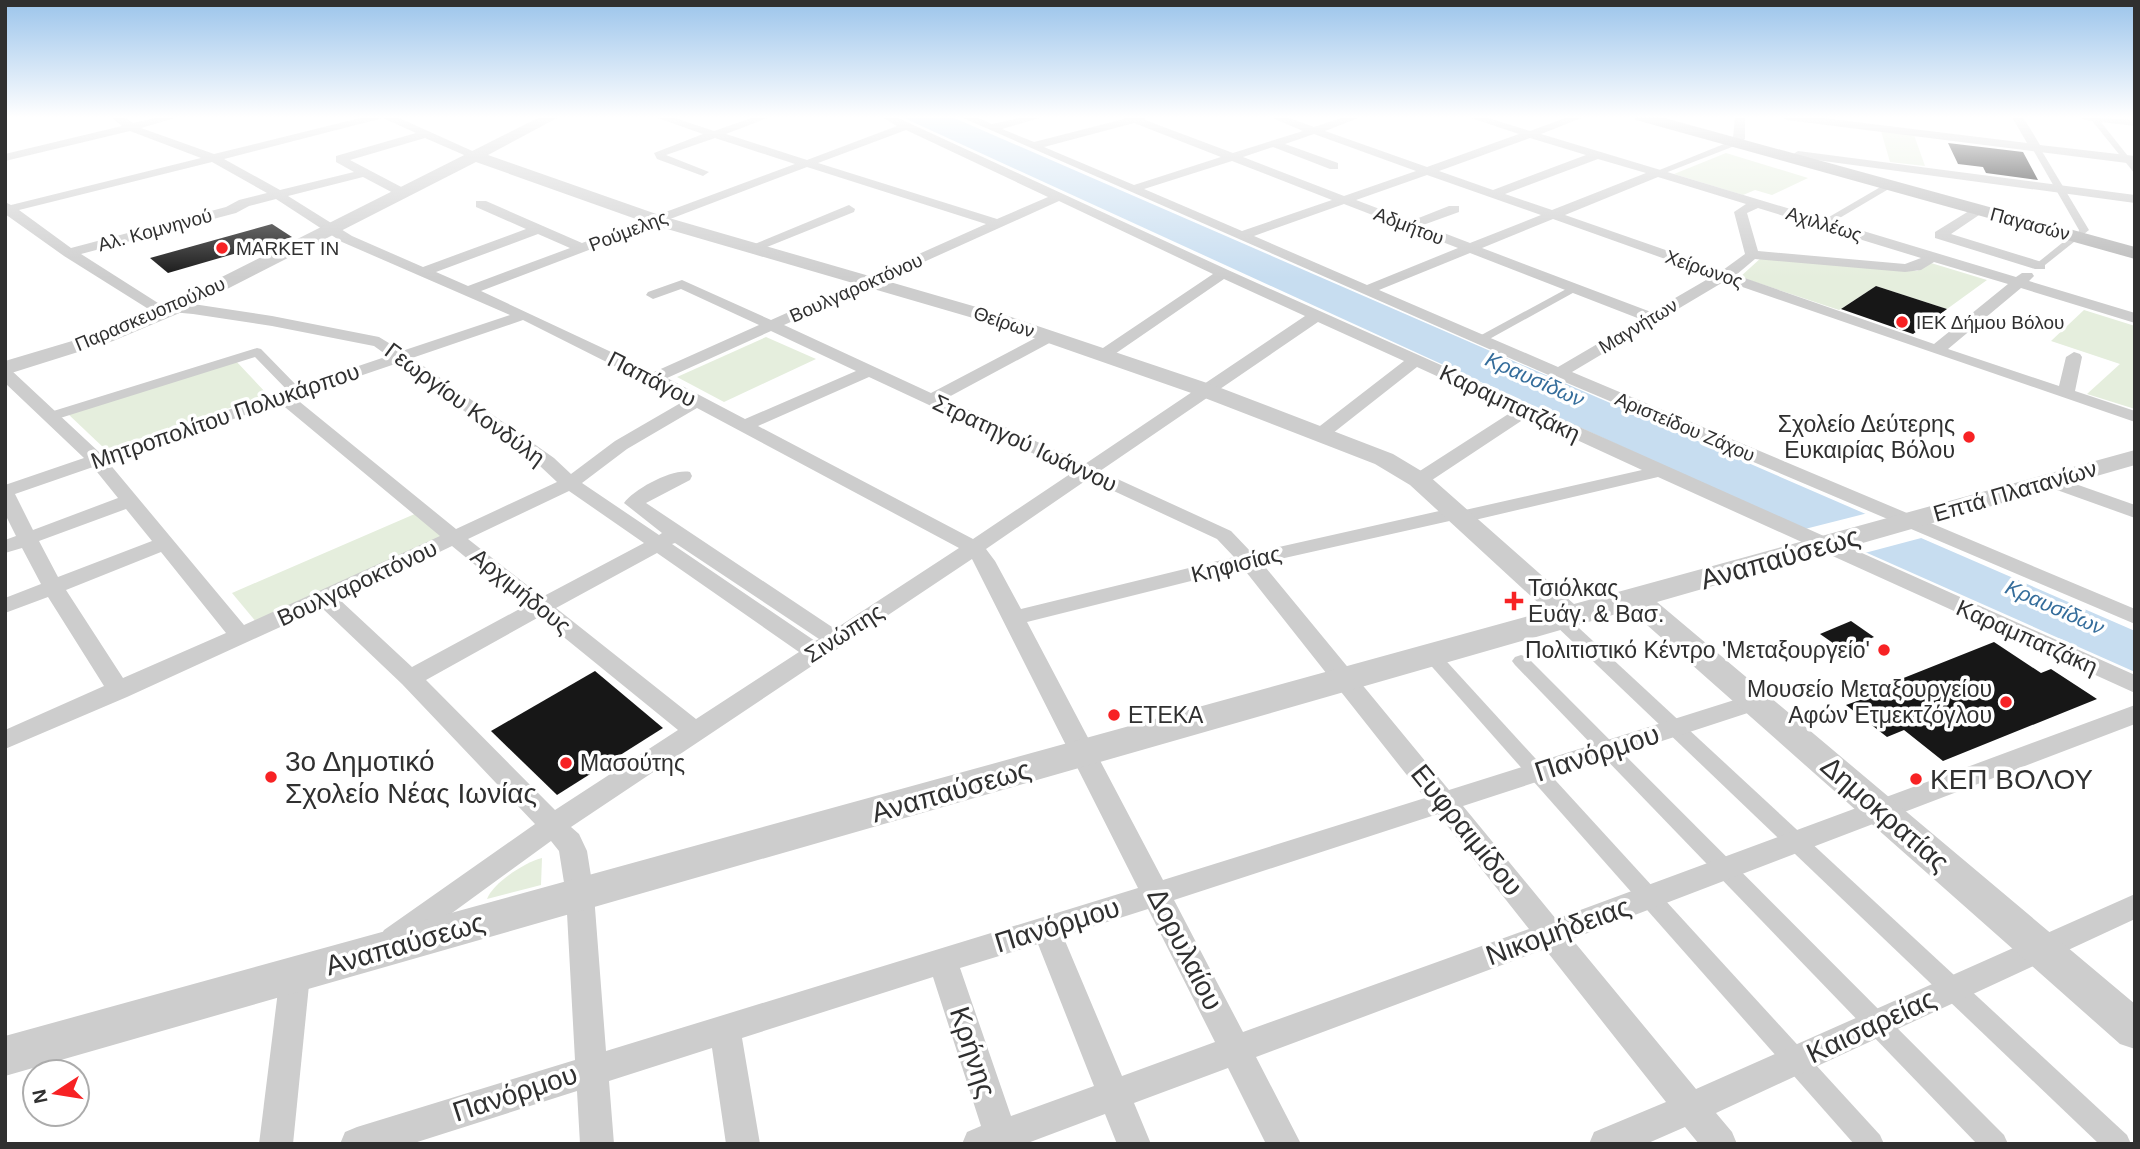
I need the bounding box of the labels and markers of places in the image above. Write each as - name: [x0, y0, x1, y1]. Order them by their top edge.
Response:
- place label: MARKET IN: [236, 238, 339, 259]
- marker: MARKET IN: [214, 240, 230, 256]
- place label: ΙΕΚ Δήμου Βόλου: [1916, 312, 2064, 333]
- marker: ΙΕΚ Δήμου Βόλου: [1894, 314, 1910, 330]
- place label: Σχολείο Δεύτερης Ευκαιρίας Βόλου: [1778, 411, 1955, 463]
- marker: Σχολείο Δεύτερης Ευκαιρίας Βόλου: [1961, 429, 1977, 445]
- place label: Τσιόλκας Ευάγ. & Βασ.: [1528, 575, 1664, 627]
- marker: Τσιόλκας Ευάγ. & Βασ.: [1506, 593, 1522, 609]
- place label: Πολιτιστικό Κέντρο 'Μεταξουργείο': [1525, 637, 1870, 663]
- marker: Πολιτιστικό Κέντρο 'Μεταξουργείο': [1876, 642, 1892, 658]
- place label: Μουσείο Μεταξουργείου Αφών Ετμεκτζόγλου: [1747, 676, 1992, 728]
- marker: Μουσείο Μεταξουργείου Αφών Ετμεκτζόγλου: [1998, 694, 2014, 710]
- place label: ΕΤΕΚΑ: [1128, 702, 1204, 728]
- marker: ΕΤΕΚΑ: [1106, 707, 1122, 723]
- place label: 3ο Δημοτικό Σχολείο Νέας Ιωνίας: [285, 746, 537, 809]
- place label: Μασούτης: [580, 750, 685, 776]
- marker: Μασούτης: [558, 755, 574, 771]
- place label: ΚΕΠ ΒΟΛΟΥ: [1930, 764, 2093, 795]
- marker: 3ο Δημοτικό Σχολείο Νέας Ιωνίας: [263, 769, 279, 785]
- marker: ΚΕΠ ΒΟΛΟΥ: [1908, 771, 1924, 787]

